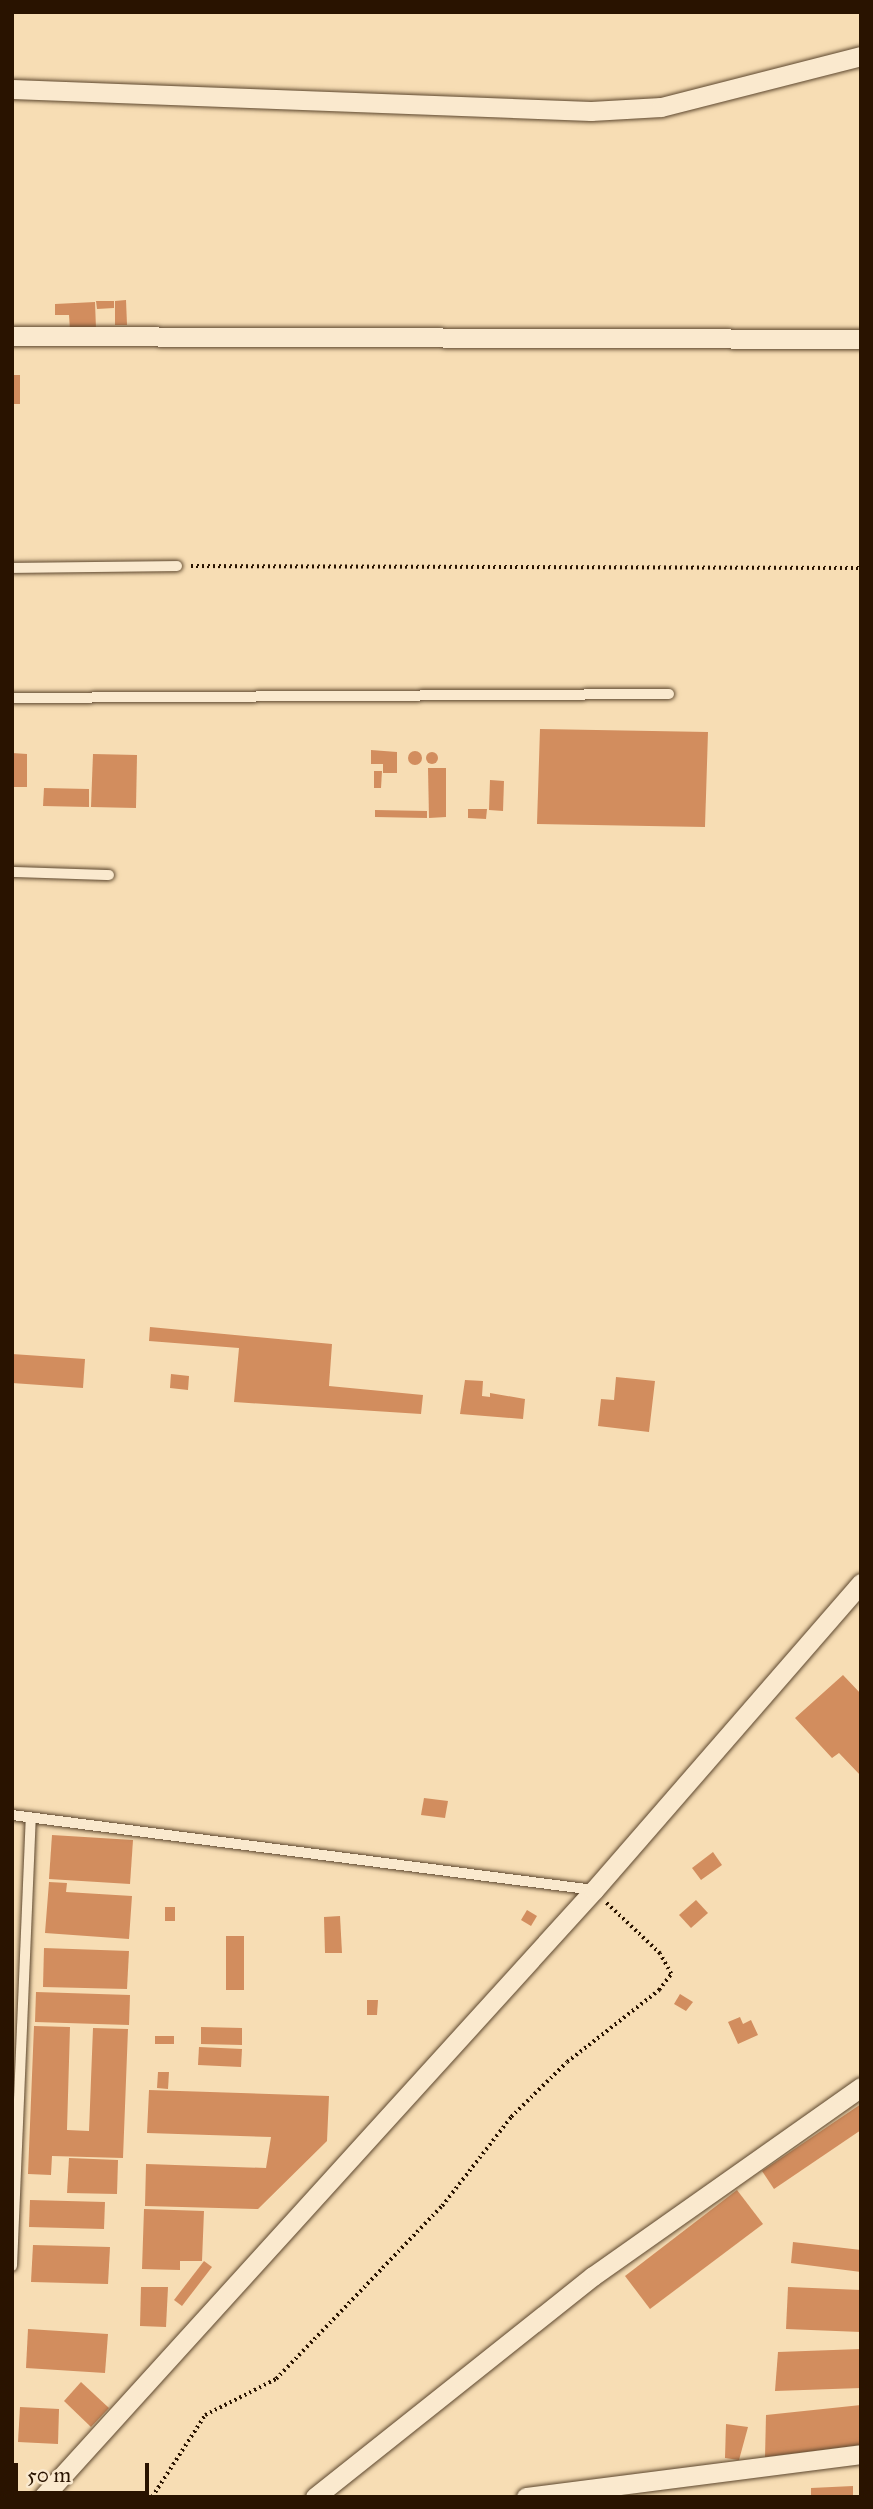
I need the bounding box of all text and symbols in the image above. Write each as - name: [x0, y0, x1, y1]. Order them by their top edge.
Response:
- scale bar: [18, 2450, 152, 2494]
- text: 50 m: [27, 2462, 71, 2488]

